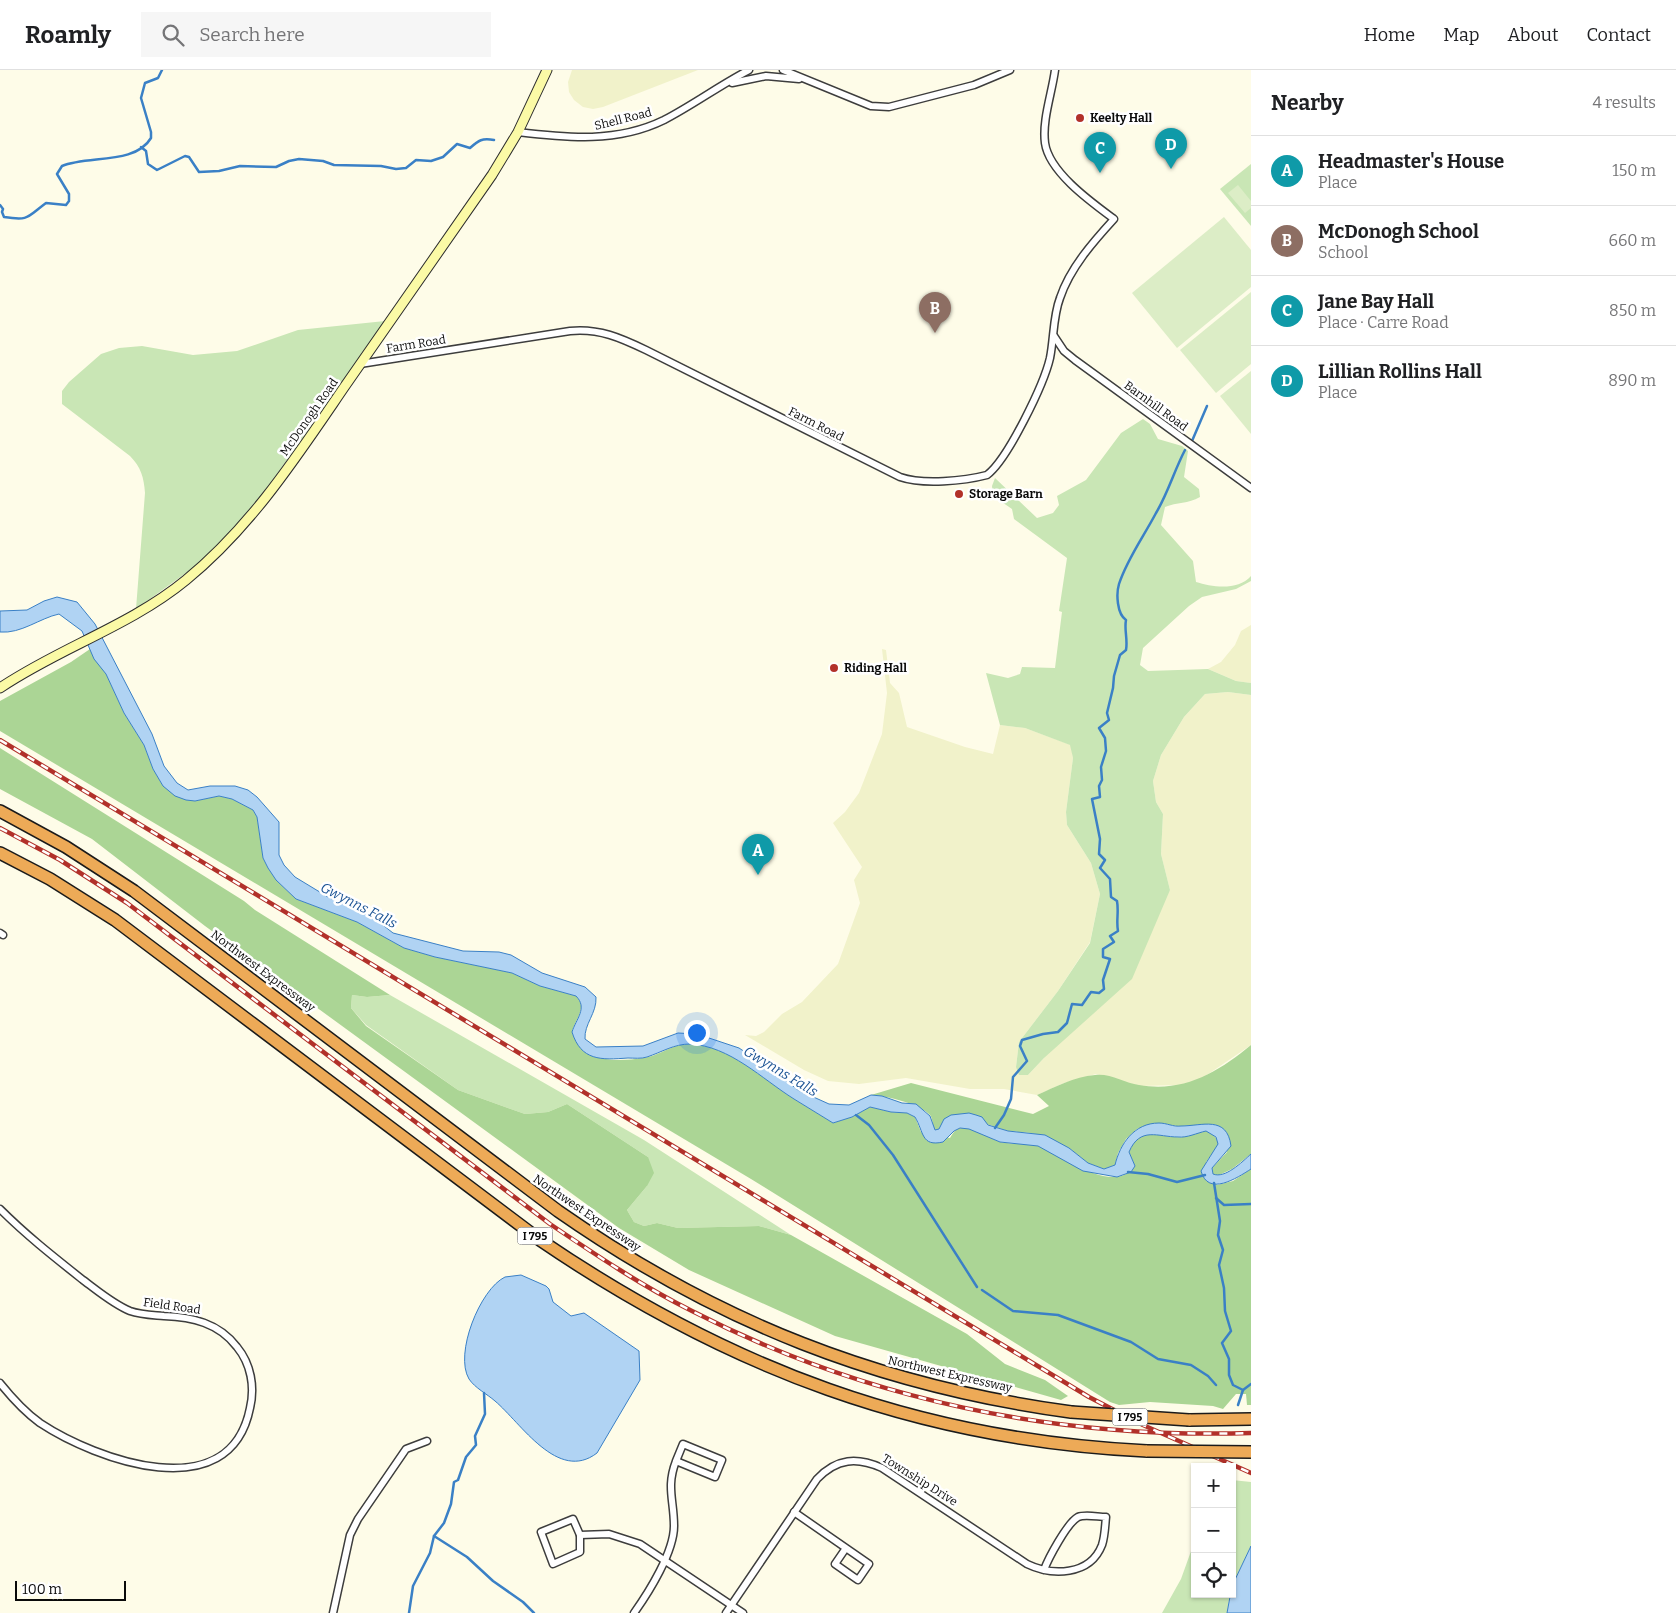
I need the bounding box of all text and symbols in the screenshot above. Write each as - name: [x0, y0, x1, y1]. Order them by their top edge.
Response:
- search box: [141, 12, 491, 57]
- text: Roamly: [25, 21, 111, 49]
- icon: search: [159, 21, 187, 49]
- text: Search here: [199, 23, 305, 46]
- text: Home: [1364, 24, 1415, 46]
- text: Map: [1443, 24, 1479, 46]
- text: About: [1507, 24, 1558, 46]
- text: Contact: [1586, 24, 1651, 46]
- text: Nearby: [1271, 90, 1344, 116]
- text: 4 results: [1593, 93, 1656, 112]
- street label: Shell Road: [593, 105, 653, 133]
- place label: Keelty Hall: [1090, 111, 1152, 125]
- marker: Keelty Hall: [1074, 112, 1086, 124]
- pin: D: [1155, 128, 1187, 169]
- pin: C: [1084, 132, 1116, 173]
- text: Headmaster's House: [1318, 150, 1504, 173]
- text: A: [1281, 161, 1293, 180]
- text: 150 m: [1612, 161, 1656, 180]
- text: Place: [1318, 173, 1357, 192]
- text: McDonogh School: [1318, 220, 1479, 243]
- text: B: [1282, 231, 1292, 250]
- text: 660 m: [1608, 231, 1656, 250]
- text: School: [1318, 243, 1368, 262]
- text: Jane Bay Hall: [1318, 290, 1434, 313]
- pin: B: [919, 292, 951, 333]
- text: C: [1282, 301, 1292, 320]
- text: 850 m: [1609, 301, 1656, 320]
- text: Place · Carre Road: [1318, 313, 1449, 332]
- street label: Farm Road: [385, 332, 447, 356]
- text: Lillian Rollins Hall: [1318, 360, 1482, 383]
- text: D: [1281, 371, 1293, 390]
- text: 890 m: [1608, 371, 1656, 390]
- street label: McDonogh Road: [277, 376, 341, 458]
- street label: Barnhill Road: [1121, 378, 1191, 434]
- text: Place: [1318, 383, 1357, 402]
- street label: Farm Road: [786, 404, 846, 444]
- place label: Storage Barn: [969, 487, 1043, 501]
- marker: Storage Barn: [953, 488, 965, 500]
- place label: Riding Hall: [844, 661, 907, 675]
- marker: Riding Hall: [828, 662, 840, 674]
- pin: A: [742, 834, 774, 875]
- water label: Gwynns Falls: [318, 879, 400, 932]
- street label: Northwest Expressway: [208, 927, 318, 1015]
- your location: [684, 1020, 710, 1046]
- water label: Gwynns Falls: [741, 1043, 821, 1100]
- street label: Northwest Expressway: [531, 1172, 644, 1255]
- road number: I 795: [518, 1228, 552, 1244]
- street label: Field Road: [142, 1295, 202, 1317]
- street label: Northwest Expressway: [887, 1353, 1014, 1395]
- road number: I 795: [1112, 1408, 1148, 1425]
- street label: Township Drive: [880, 1451, 960, 1509]
- map controls: [1191, 1463, 1236, 1598]
- button: +: [1191, 1463, 1236, 1508]
- button: −: [1191, 1508, 1236, 1553]
- button: locate: [1191, 1553, 1236, 1598]
- scale bar: [15, 1578, 126, 1601]
- text: 100 m: [22, 1581, 62, 1598]

